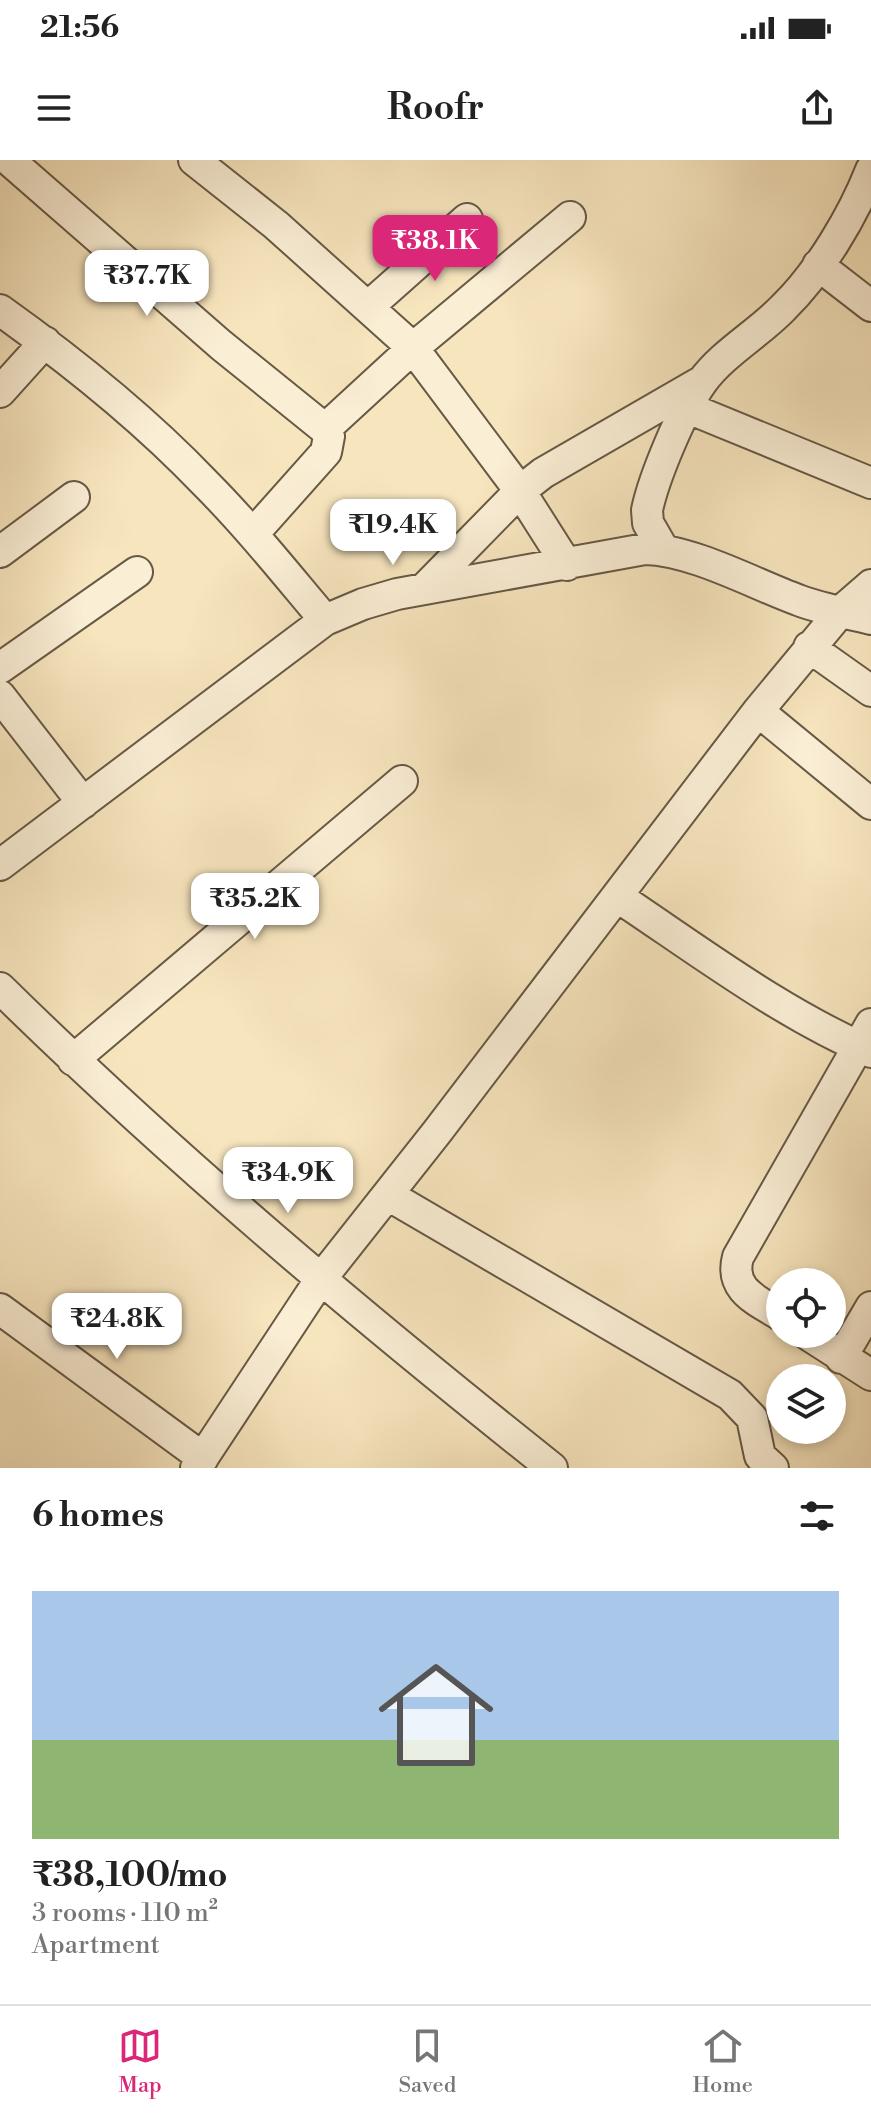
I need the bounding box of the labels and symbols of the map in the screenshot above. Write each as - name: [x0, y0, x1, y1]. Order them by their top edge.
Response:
- pin: ₹38.1K: [370, 215, 500, 283]
- pin: ₹37.7K: [82, 250, 212, 318]
- pin: ₹19.4K: [328, 499, 458, 567]
- pin: ₹35.2K: [190, 873, 320, 941]
- pin: ₹34.9K: [223, 1147, 353, 1215]
- pin: ₹24.8K: [52, 1293, 182, 1361]

